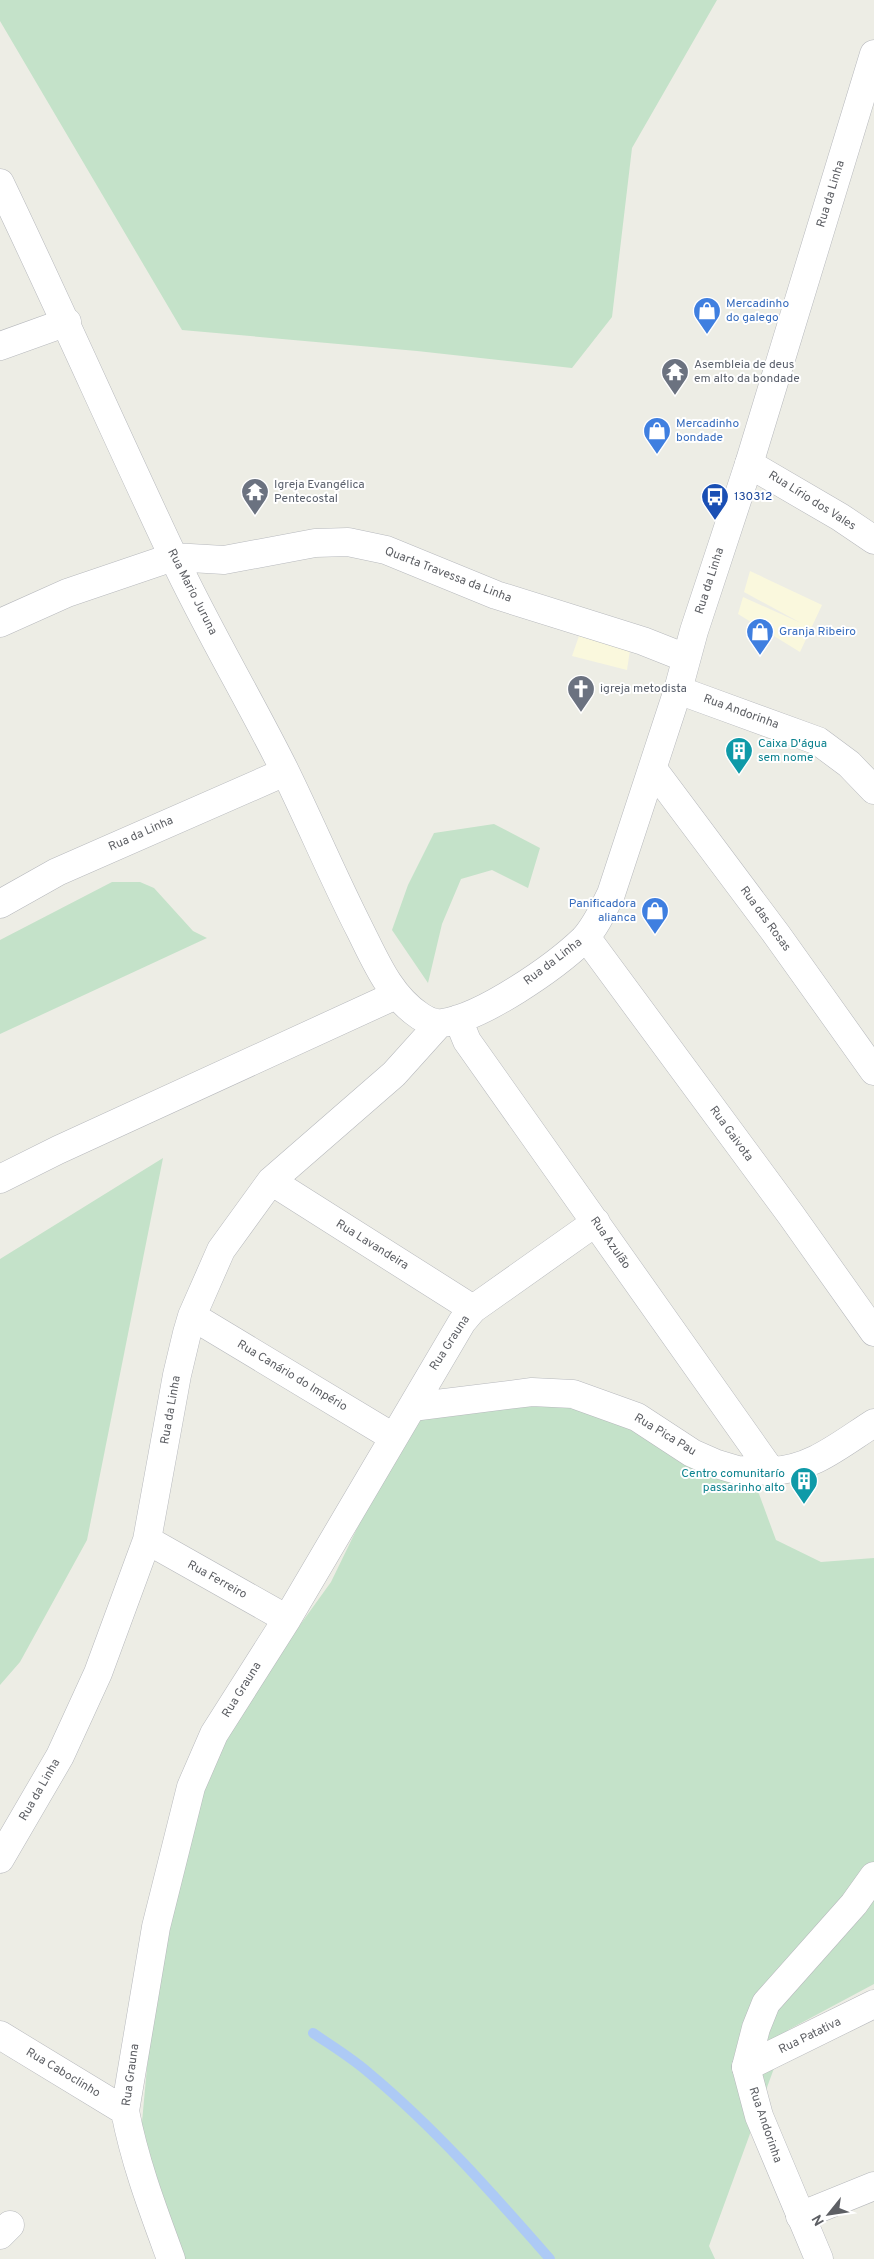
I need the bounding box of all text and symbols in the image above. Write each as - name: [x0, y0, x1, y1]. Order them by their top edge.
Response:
- street label: Rua da Linha: [813, 159, 849, 229]
- shop icon: Mercadinho do galego: [692, 296, 722, 335]
- place label: Mercadinho do galego: [726, 296, 789, 326]
- temple icon: Asembleia de deus em alto da bondade: [660, 357, 690, 396]
- place label: Asembleia de deus em alto da bondade: [694, 357, 800, 387]
- shop icon: Mercadinho bondade: [642, 416, 672, 455]
- place label: Mercadinho bondade: [676, 416, 739, 446]
- street label: Rua Lírio dos Vales: [765, 468, 859, 534]
- temple icon: Igreja Evangélica Pentecostal: [240, 477, 270, 516]
- place label: Igreja Evangélica Pentecostal: [274, 477, 365, 507]
- bus stop icon: 130312: [700, 482, 730, 521]
- place label: 130312: [734, 489, 772, 505]
- street label: Quarta Travessa da Linha: [382, 543, 514, 607]
- street label: Rua Mario Juruna: [163, 546, 221, 638]
- street label: Rua da Linha: [692, 546, 728, 616]
- shop icon: Granja Ribeiro: [745, 617, 775, 656]
- place label: Granja Ribeiro: [779, 624, 856, 640]
- church icon: igreja metodista: [566, 674, 596, 713]
- place label: igreja metodista: [600, 681, 687, 697]
- street label: Rua Andorinha: [701, 691, 781, 733]
- building icon: Caixa D'água sem nome: [724, 736, 754, 775]
- place label: Caixa D'água sem nome: [758, 736, 827, 766]
- street label: Rua da Linha: [106, 813, 176, 855]
- street label: Rua das Rosas: [736, 883, 794, 955]
- place label: Panificadora alianca: [569, 896, 636, 926]
- shop icon: Panificadora alianca: [640, 896, 670, 935]
- street label: Rua da Linha: [521, 935, 585, 989]
- street label: Rua Gaivota: [705, 1103, 757, 1165]
- street label: Rua Azulão: [586, 1214, 634, 1273]
- street label: Rua Lavandeira: [333, 1216, 411, 1274]
- street label: Rua Grauna: [426, 1312, 474, 1374]
- street label: Rua Canário do Império: [234, 1337, 350, 1415]
- street label: Rua da Linha: [157, 1374, 185, 1446]
- street label: Rua Pica Pau: [631, 1410, 699, 1460]
- place label: Centro comunitarío passarinho alto: [681, 1466, 785, 1496]
- building icon: Centro comunitarío passarinho alto: [789, 1466, 819, 1505]
- street label: Rua Ferreiro: [184, 1557, 250, 1603]
- street label: Rua Grauna: [219, 1659, 265, 1721]
- street label: Rua da Linha: [16, 1756, 64, 1824]
- street label: Rua Patativa: [776, 2014, 844, 2058]
- street label: Rua Grauna: [119, 2043, 143, 2107]
- street label: Rua Caboclinho: [23, 2044, 103, 2102]
- street label: Rua Andorinha: [745, 2085, 785, 2165]
- north arrow: [804, 2189, 854, 2239]
- text: N: [809, 2211, 829, 2228]

